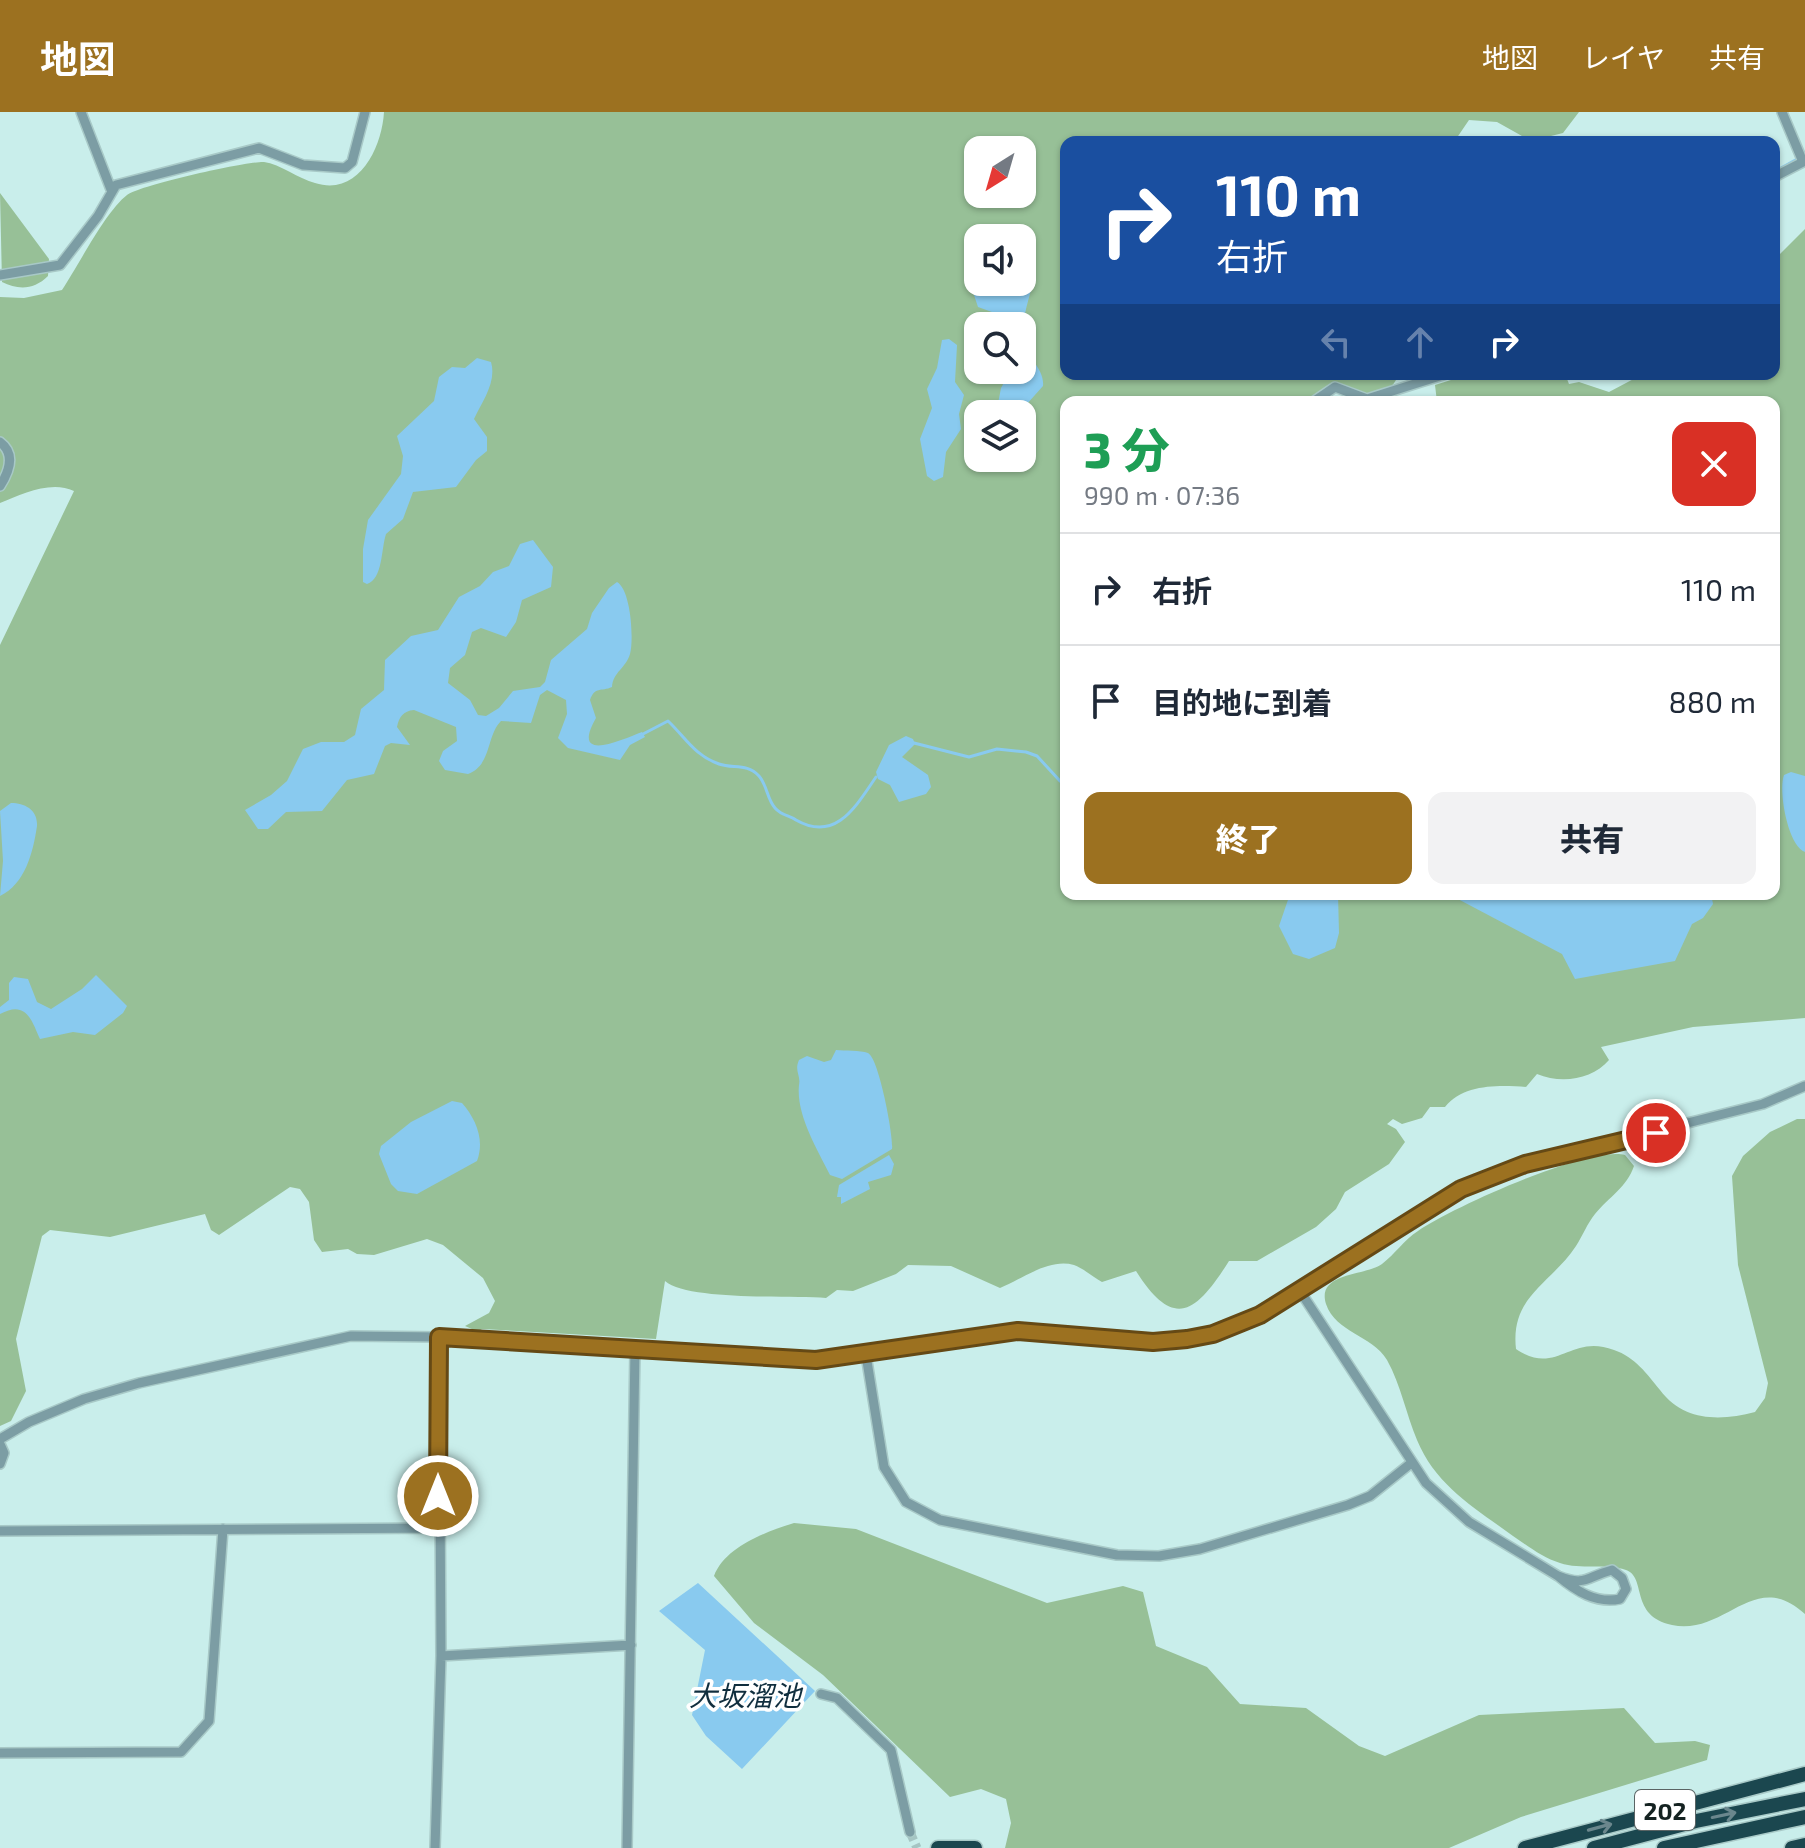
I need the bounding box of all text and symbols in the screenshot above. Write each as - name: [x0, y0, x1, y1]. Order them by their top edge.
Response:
- text: 地図: [40, 35, 116, 81]
- text: 地図: [1482, 40, 1538, 74]
- text: レイヤ: [1582, 40, 1665, 74]
- text: 共有: [1709, 40, 1765, 74]
- north arrow: [964, 136, 1036, 208]
- map controls: [964, 136, 1036, 472]
- text: 110 m: [1216, 160, 1361, 227]
- icon: right: [1084, 168, 1188, 272]
- button: sound: [964, 224, 1036, 296]
- text: 右折: [1216, 234, 1288, 277]
- button: search: [964, 312, 1036, 384]
- icon: left: [1314, 320, 1358, 364]
- icon: ahead: [1398, 320, 1442, 364]
- icon: right: [1482, 320, 1526, 364]
- button: layers: [964, 400, 1036, 472]
- text: 3 分: [1084, 420, 1170, 478]
- button: close: [1672, 422, 1756, 506]
- text: 990 m · 07:36: [1084, 479, 1240, 510]
- icon: right: [1084, 567, 1128, 611]
- text: 110 m: [1681, 571, 1756, 607]
- text: 右折: [1152, 572, 1212, 608]
- icon: arrive: [1084, 679, 1128, 723]
- text: 880 m: [1669, 683, 1756, 719]
- text: 目的地に到着: [1152, 684, 1332, 720]
- button: 終了: [1084, 792, 1412, 884]
- button: 共有: [1428, 792, 1756, 884]
- pin: [1622, 1099, 1690, 1167]
- icon: arrive: [1634, 1111, 1678, 1155]
- position arrow: [396, 1454, 480, 1538]
- water label: 大坂溜池: [689, 1678, 804, 1712]
- road number: 202: [1635, 1790, 1695, 1830]
- one-way arrow: [1711, 1807, 1737, 1822]
- one-way arrow: [1587, 1819, 1613, 1834]

